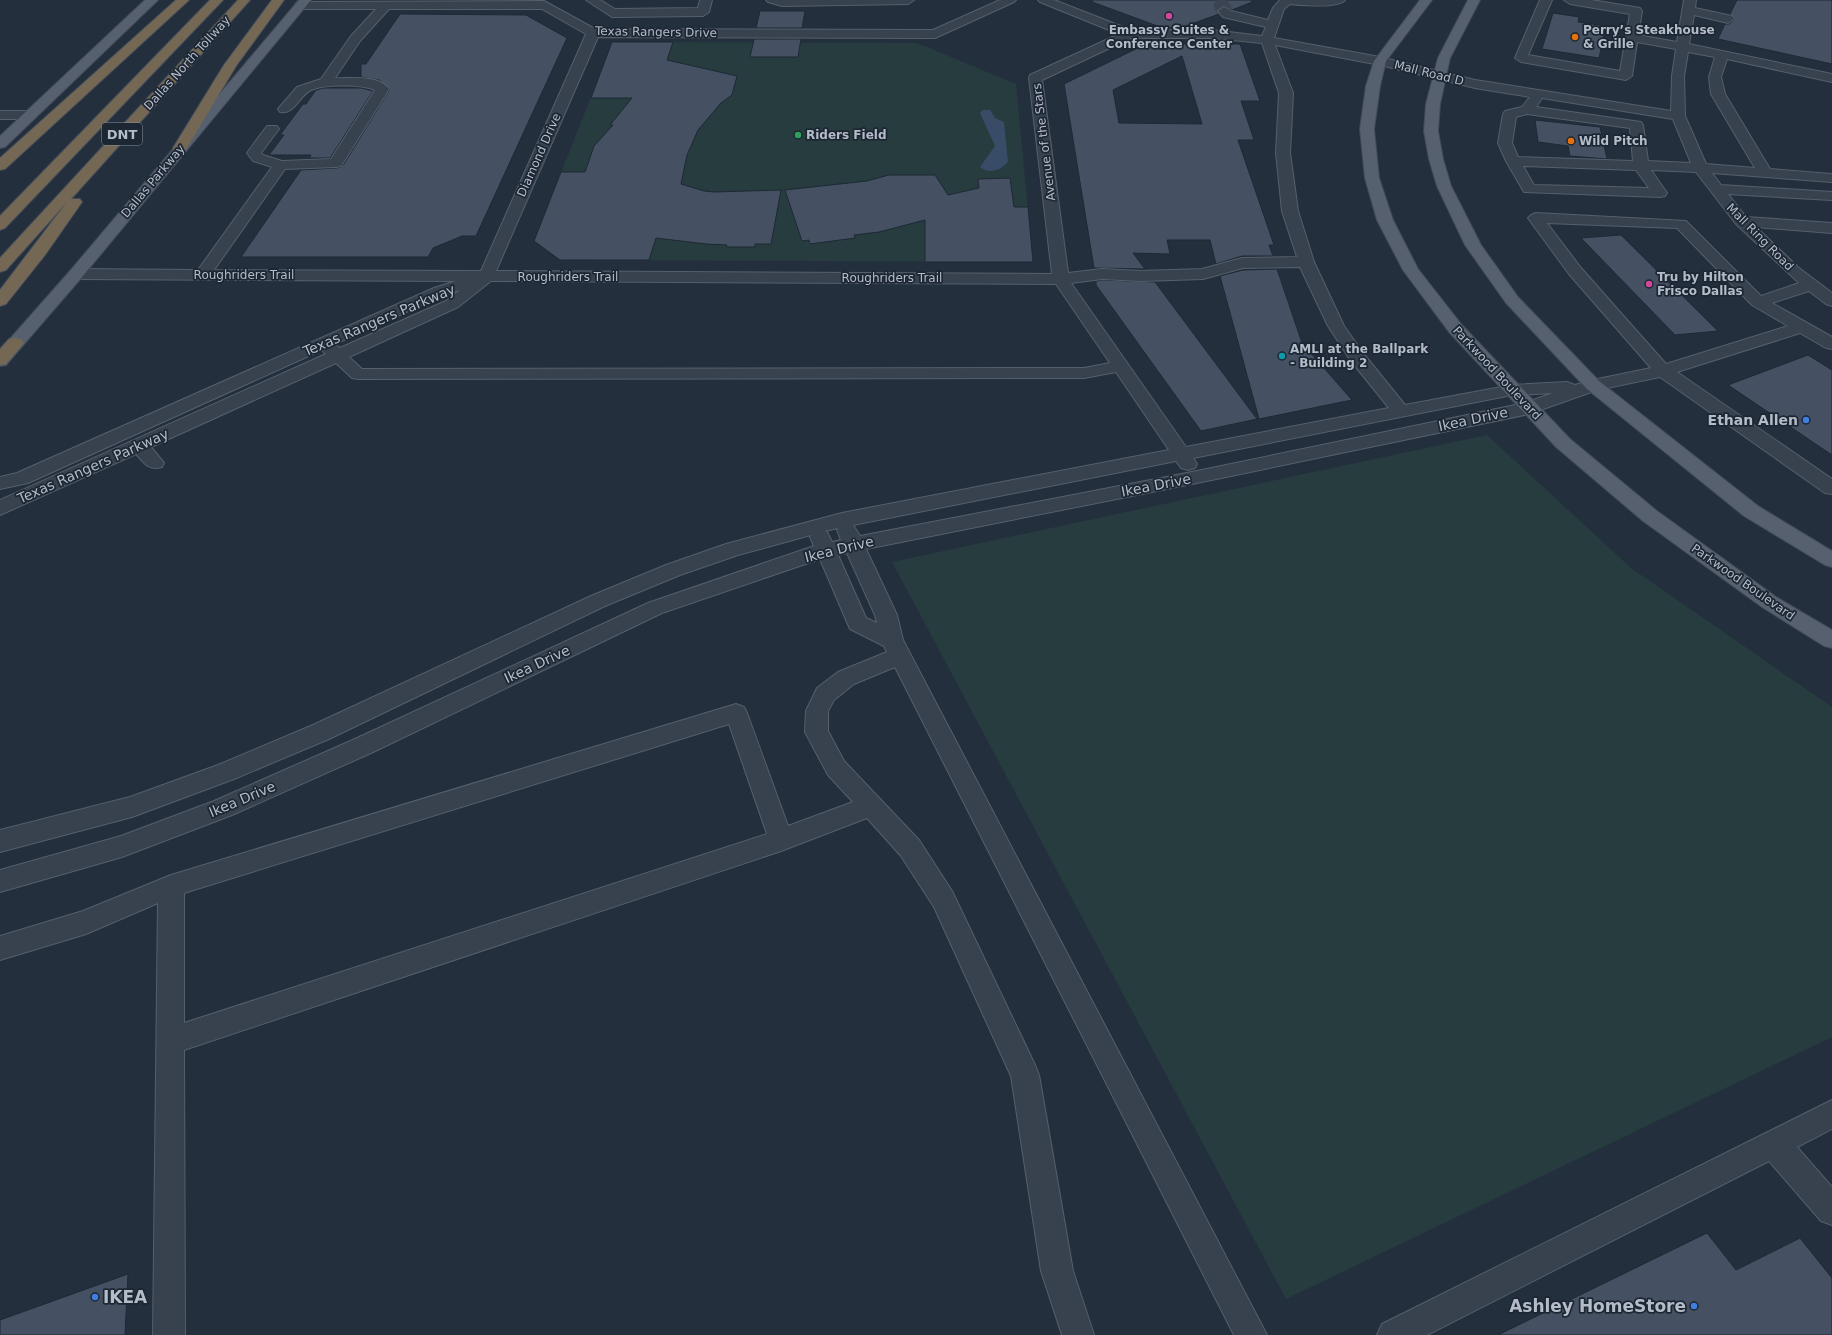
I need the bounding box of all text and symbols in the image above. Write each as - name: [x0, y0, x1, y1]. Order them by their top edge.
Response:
- marker: Embassy Suites & Conference Center: [1164, 11, 1174, 21]
- street label: Dallas North Tollway: [141, 13, 233, 113]
- place label: Embassy Suites & Conference Center: [1106, 23, 1232, 51]
- place label: Perry’s Steakhouse & Grille: [1583, 23, 1715, 51]
- street label: Texas Rangers Drive: [594, 24, 717, 40]
- marker: Perry’s Steakhouse & Grille: [1570, 32, 1580, 42]
- street label: Mall Road D: [1393, 58, 1465, 88]
- street label: Avenue of the Stars: [1030, 83, 1058, 201]
- street label: Diamond Drive: [514, 111, 564, 199]
- road number: DNT: [102, 123, 142, 145]
- place label: Riders Field: [806, 128, 886, 142]
- marker: Riders Field: [793, 130, 803, 140]
- place label: Wild Pitch: [1579, 134, 1648, 148]
- marker: Wild Pitch: [1566, 136, 1576, 146]
- street label: Dallas Parkway: [118, 142, 188, 220]
- street label: Mall Ring Road: [1724, 201, 1796, 273]
- street label: Roughriders Trail: [194, 268, 294, 282]
- street label: Roughriders Trail: [518, 270, 618, 284]
- place label: Tru by Hilton Frisco Dallas: [1657, 270, 1744, 298]
- street label: Roughriders Trail: [842, 271, 942, 285]
- marker: Tru by Hilton Frisco Dallas: [1644, 279, 1654, 289]
- street label: Texas Rangers Parkway: [300, 281, 457, 360]
- street label: Parkwood Boulevard: [1450, 323, 1544, 423]
- place label: AMLI at the Ballpark - Building 2: [1290, 342, 1429, 370]
- marker: AMLI at the Ballpark - Building 2: [1277, 351, 1287, 361]
- street label: Ikea Drive: [1437, 404, 1509, 434]
- place label: Ethan Allen: [1708, 412, 1798, 428]
- marker: Ethan Allen: [1801, 415, 1811, 425]
- street label: Texas Rangers Parkway: [14, 425, 171, 507]
- street label: Ikea Drive: [1120, 470, 1192, 500]
- street label: Ikea Drive: [803, 533, 875, 565]
- street label: Parkwood Boulevard: [1689, 541, 1797, 623]
- street label: Ikea Drive: [502, 642, 572, 686]
- street label: Ikea Drive: [206, 778, 278, 820]
- place label: IKEA: [103, 1287, 148, 1307]
- marker: IKEA: [90, 1292, 100, 1302]
- place label: Ashley HomeStore: [1509, 1296, 1686, 1316]
- marker: Ashley HomeStore: [1689, 1301, 1699, 1311]

